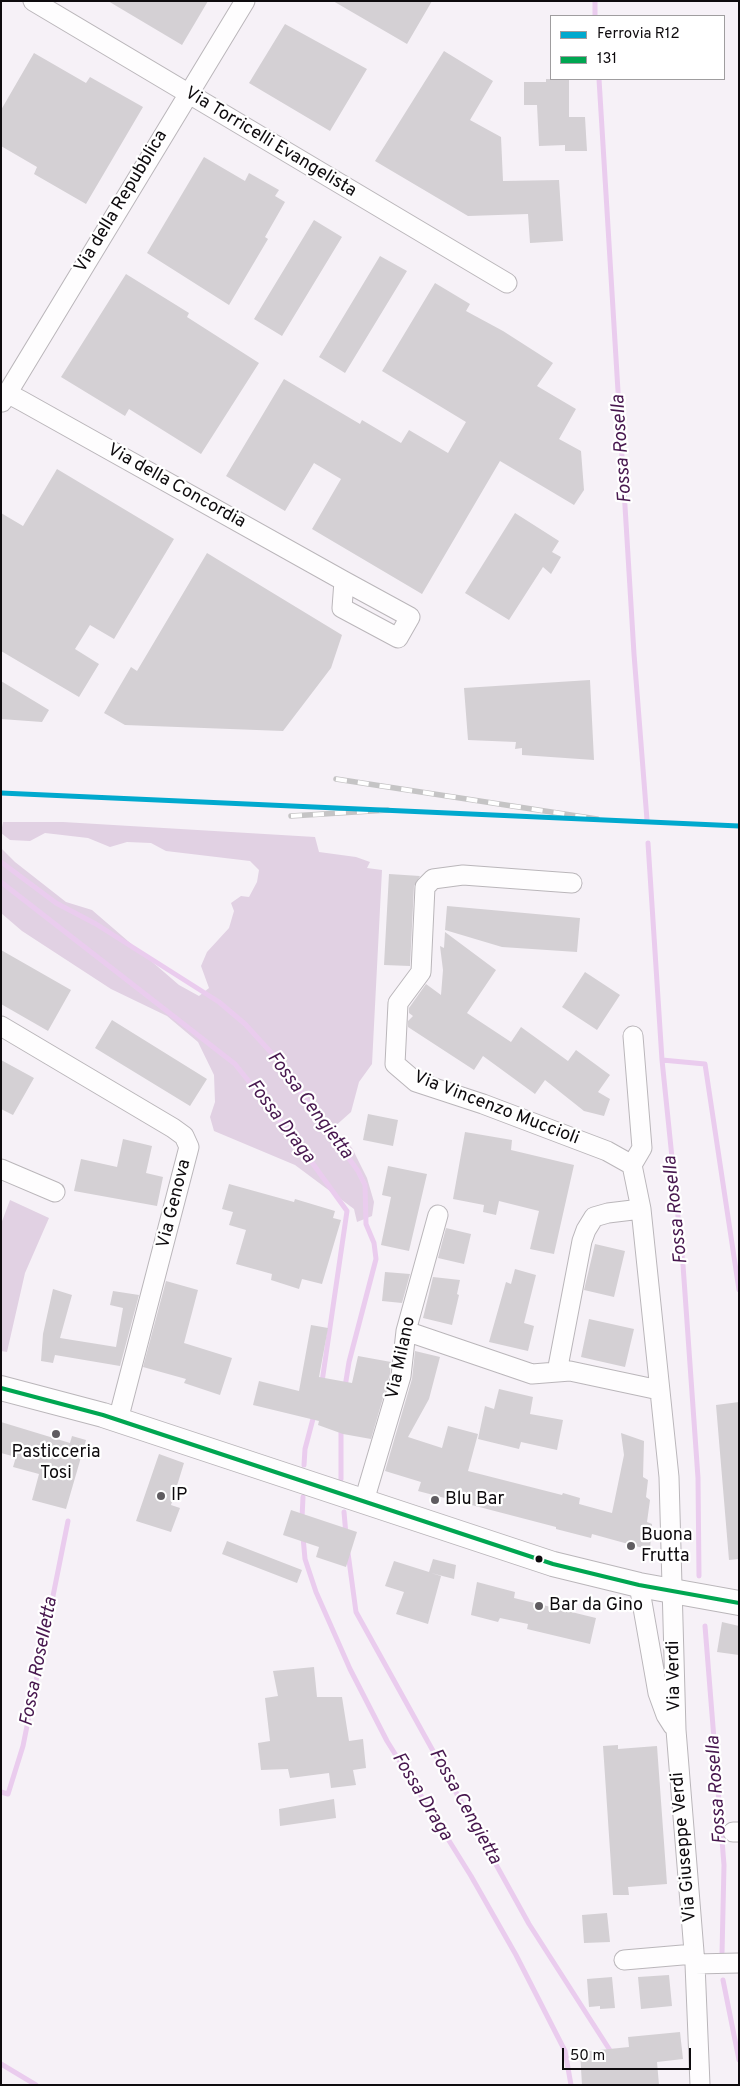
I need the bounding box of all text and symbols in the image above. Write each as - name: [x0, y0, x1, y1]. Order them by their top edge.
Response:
- legend: [550, 15, 725, 80]
- text: Ferrovia R12: [597, 25, 680, 44]
- text: 131: [597, 50, 617, 69]
- street label: Via Torricelli Evangelista: [180, 83, 360, 203]
- street label: Via della Repubblica: [71, 127, 173, 277]
- water label: Fossa Rosella: [608, 394, 638, 504]
- street label: Via della Concordia: [103, 440, 249, 534]
- water label: Fossa Cengietta: [261, 1048, 357, 1164]
- street label: Via Vincenzo Muccioli: [410, 1067, 582, 1151]
- water label: Fossa Draga: [241, 1076, 319, 1168]
- water label: Fossa Rosella: [660, 1155, 694, 1265]
- street label: Via Genova: [154, 1157, 196, 1251]
- street label: Via Milano: [383, 1315, 421, 1401]
- marker: Pasticceria Tosi: [50, 1428, 62, 1440]
- place label: Pasticceria Tosi: [12, 1442, 100, 1485]
- place label: IP: [171, 1485, 187, 1507]
- place label: Blu Bar: [445, 1489, 505, 1511]
- marker: IP: [155, 1490, 167, 1502]
- marker: Blu Bar: [429, 1494, 441, 1506]
- place label: Buona Frutta: [641, 1525, 692, 1568]
- marker: Buona Frutta: [625, 1540, 637, 1552]
- unlabelled marker: [534, 1554, 544, 1564]
- water label: Fossa Roselletta: [16, 1595, 64, 1729]
- place label: Bar da Gino: [549, 1595, 643, 1617]
- marker: Bar da Gino: [533, 1600, 545, 1612]
- street label: Via Verdi: [664, 1640, 686, 1712]
- water label: Fossa Rosella: [703, 1735, 733, 1845]
- water label: Fossa Cengietta: [423, 1745, 505, 1869]
- water label: Fossa Draga: [386, 1749, 456, 1845]
- street label: Via Giuseppe Verdi: [668, 1771, 702, 1923]
- scale bar: [565, 2038, 694, 2070]
- text: 50 m: [570, 2047, 605, 2066]

